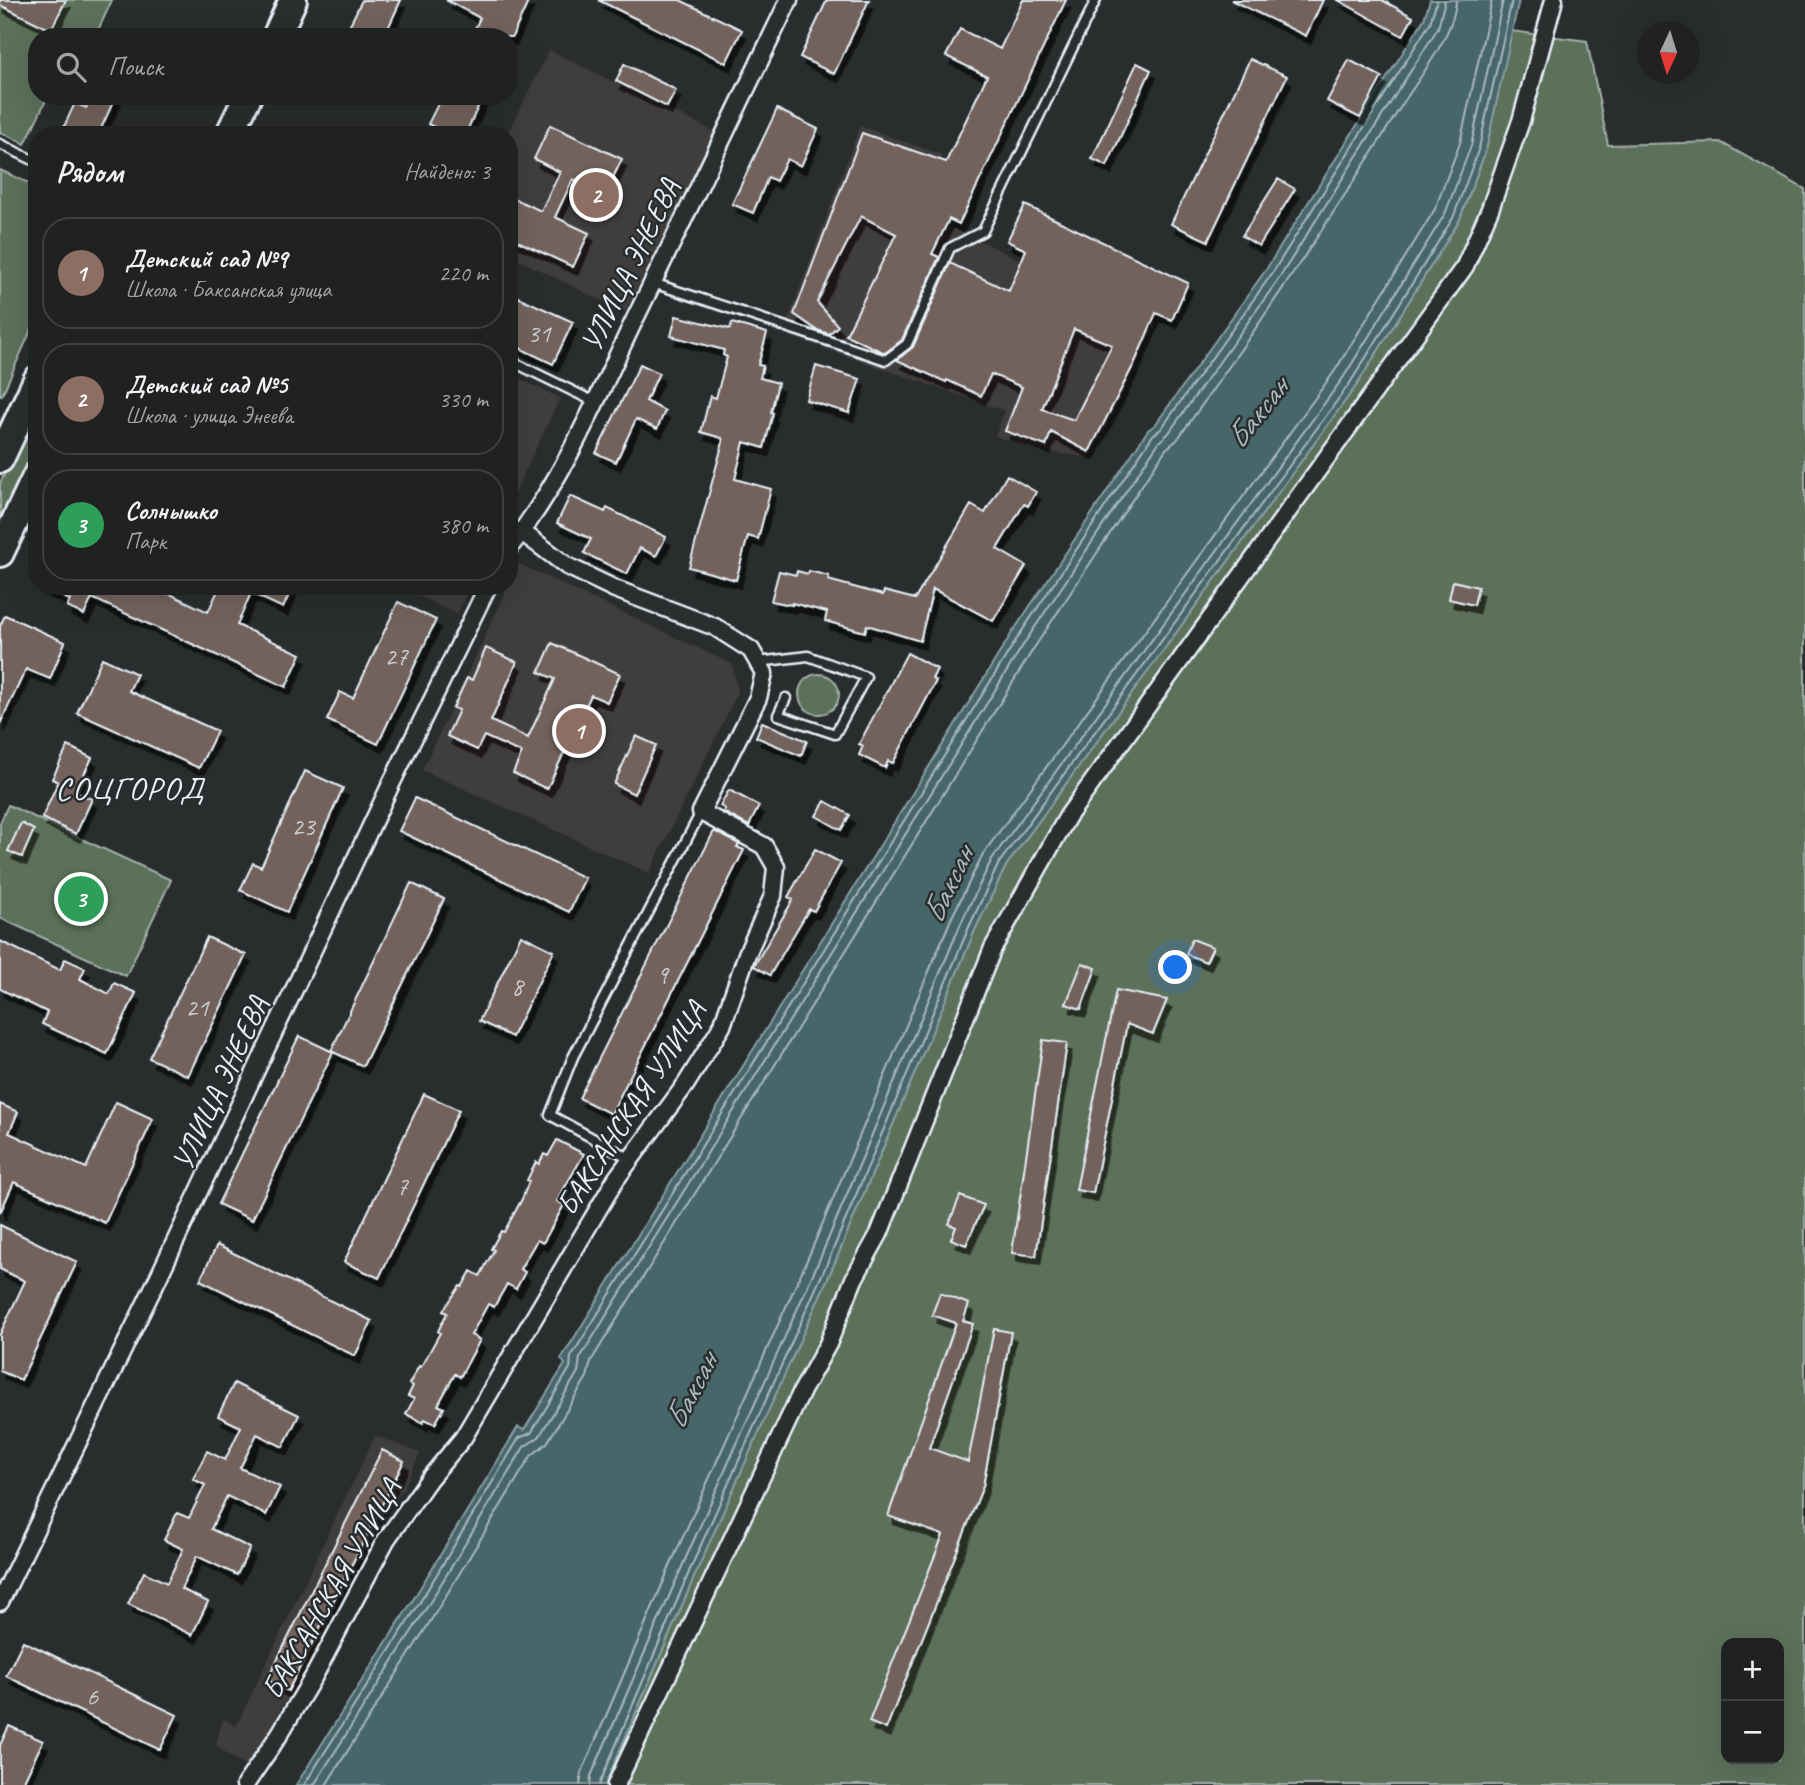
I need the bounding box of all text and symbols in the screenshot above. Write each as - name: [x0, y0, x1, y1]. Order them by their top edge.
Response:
- north arrow: [1637, 21, 1700, 84]
- search box: [28, 28, 518, 105]
- icon: search: [52, 48, 90, 86]
- text: Поиск: [108, 50, 163, 83]
- text: Рядом: [56, 153, 123, 191]
- text: Найдено: 3: [404, 157, 490, 186]
- pin: 2: [573, 169, 619, 221]
- street label: УЛИЦА ЭНЕЕВА: [572, 172, 689, 358]
- text: Детский сад №9: [125, 242, 287, 275]
- text: 1: [76, 259, 86, 288]
- text: 220 m: [439, 259, 488, 288]
- text: Школа · Баксанская улица: [125, 275, 331, 304]
- house number: 31: [527, 317, 552, 350]
- water label: Баксан: [1216, 365, 1301, 457]
- text: Детский сад №5: [125, 368, 287, 401]
- text: 2: [76, 385, 86, 414]
- text: 330 m: [439, 385, 488, 414]
- text: Школа · улица Энеева: [125, 401, 293, 430]
- text: Солнышко: [125, 494, 217, 527]
- text: 3: [76, 511, 86, 540]
- text: 380 m: [439, 511, 488, 540]
- text: Парк: [125, 527, 166, 556]
- house number: 27: [384, 640, 409, 673]
- pin: 1: [556, 705, 602, 757]
- district label: СОЦГОРОД: [55, 768, 206, 809]
- house number: 23: [291, 810, 317, 843]
- water label: Баксан: [913, 836, 985, 930]
- pin: 3: [58, 873, 104, 925]
- your location: [1158, 950, 1192, 984]
- house number: 9: [656, 958, 670, 991]
- house number: 8: [511, 970, 525, 1003]
- street label: УЛИЦА ЭНЕЕВА: [163, 989, 277, 1176]
- house number: 21: [185, 991, 210, 1024]
- street label: БАКСАНСКАЯ УЛИЦА: [548, 992, 715, 1222]
- house number: 7: [396, 1170, 409, 1203]
- water label: Баксан: [655, 1342, 729, 1436]
- street label: БАКСАНСКАЯ УЛИЦА: [253, 1471, 410, 1706]
- map controls: [1721, 1638, 1784, 1764]
- button: +: [1721, 1638, 1784, 1701]
- house number: 6: [86, 1680, 99, 1713]
- button: −: [1721, 1701, 1784, 1764]

